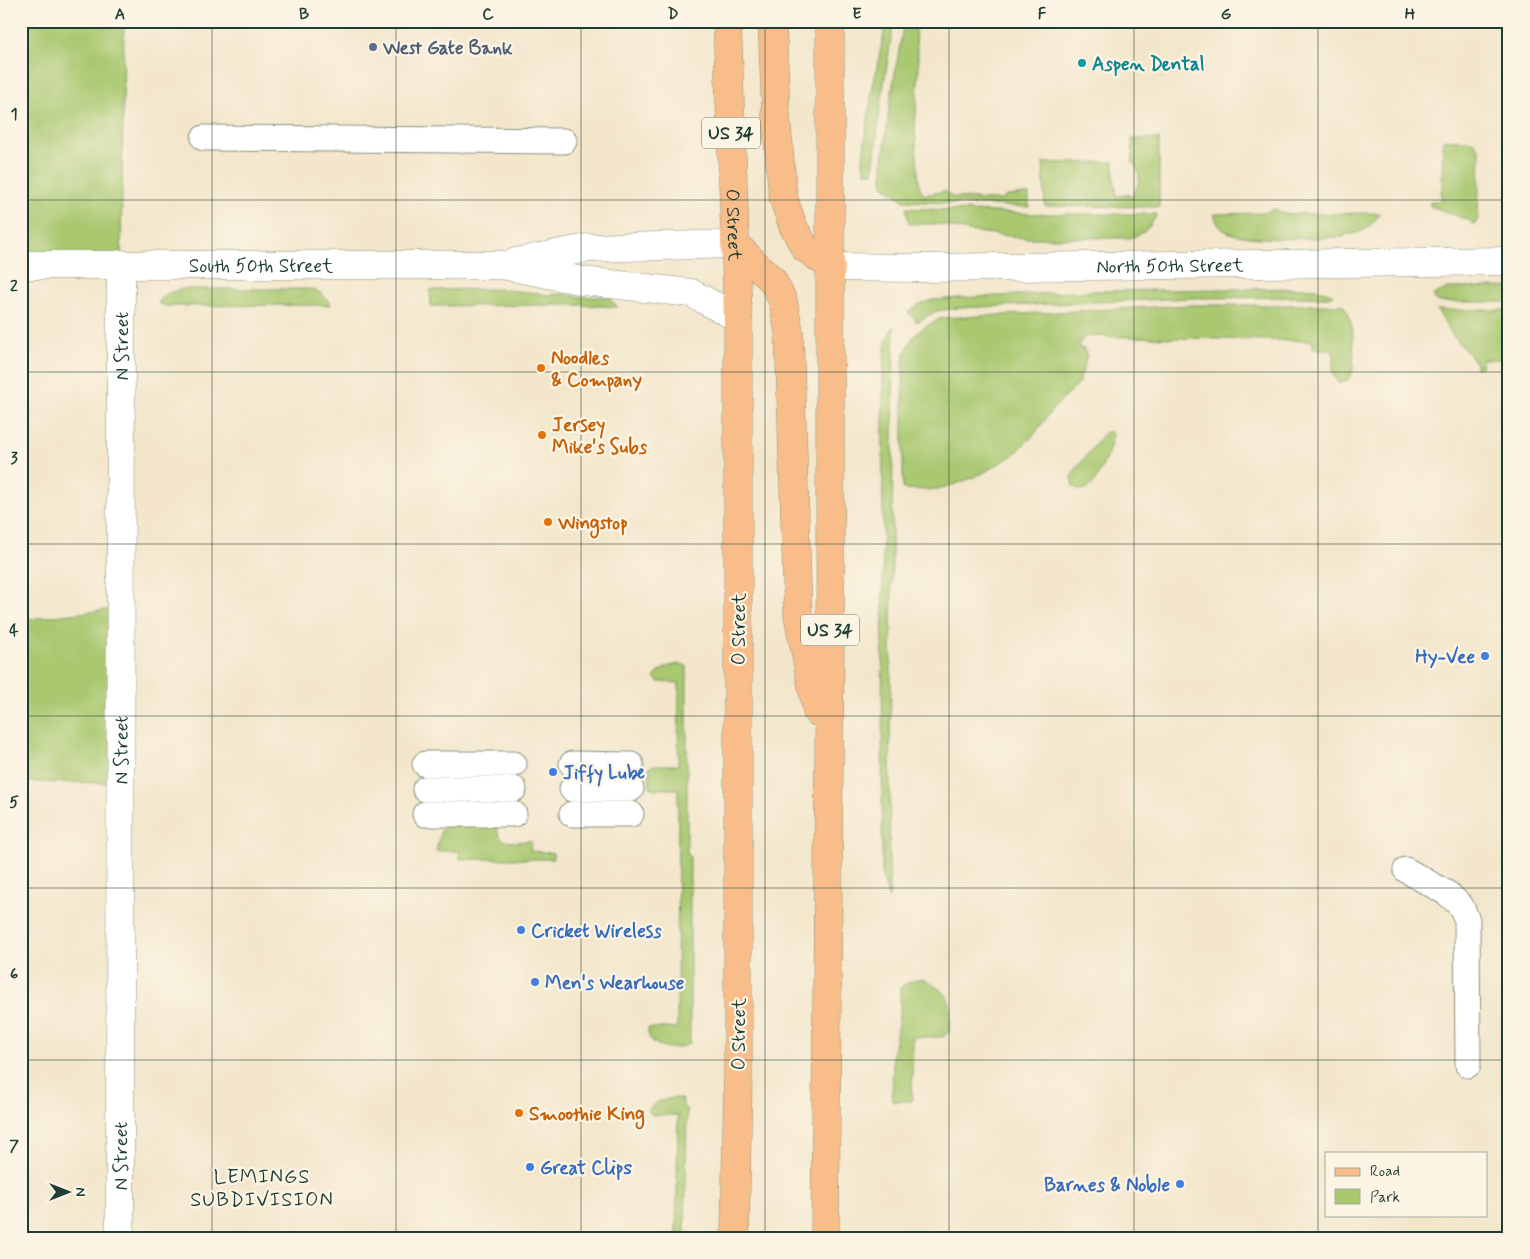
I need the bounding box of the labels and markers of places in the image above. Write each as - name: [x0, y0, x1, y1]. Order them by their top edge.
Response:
- place label: West Gate Bank: [382, 36, 513, 61]
- marker: West Gate Bank: [367, 41, 379, 53]
- place label: Aspen Dental: [1092, 52, 1205, 77]
- marker: Aspen Dental: [1076, 57, 1088, 69]
- place label: Noodles & Company: [551, 346, 642, 393]
- marker: Noodles & Company: [535, 362, 547, 374]
- place label: Jersey Mike's Subs: [552, 413, 648, 460]
- marker: Jersey Mike's Subs: [536, 429, 548, 441]
- place label: Wingstop: [557, 511, 628, 539]
- marker: Wingstop: [542, 516, 554, 528]
- place label: Hy-Vee: [1415, 645, 1475, 670]
- marker: Hy-Vee: [1479, 650, 1491, 662]
- place label: Jiffy Lube: [563, 761, 646, 787]
- marker: Jiffy Lube: [547, 766, 559, 778]
- place label: Cricket Wireless: [531, 919, 662, 944]
- marker: Cricket Wireless: [515, 924, 527, 936]
- place label: Men's Wearhouse: [545, 971, 684, 996]
- marker: Men's Wearhouse: [529, 976, 541, 988]
- place label: Smoothie King: [529, 1102, 645, 1130]
- marker: Smoothie King: [513, 1107, 525, 1119]
- place label: Great Clips: [540, 1156, 632, 1181]
- marker: Great Clips: [524, 1161, 536, 1173]
- place label: Barnes & Noble: [1044, 1173, 1170, 1198]
- marker: Barnes & Noble: [1174, 1178, 1186, 1190]

